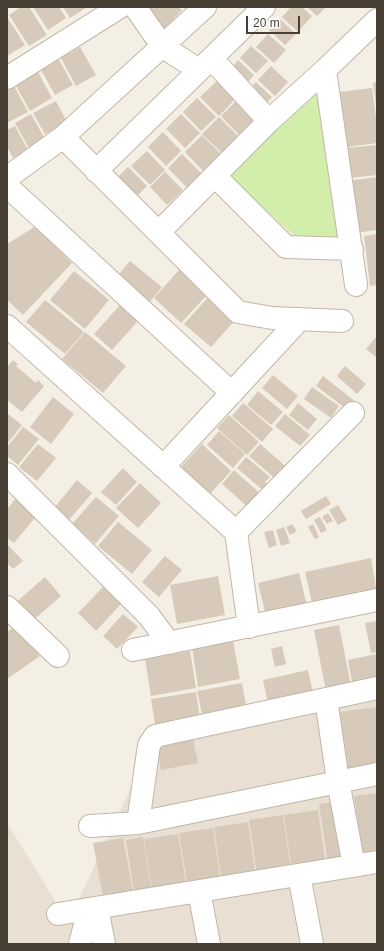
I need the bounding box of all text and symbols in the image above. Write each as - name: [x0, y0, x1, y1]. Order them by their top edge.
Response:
- scale bar: [248, 8, 302, 34]
- text: 20 m: [253, 16, 280, 30]

